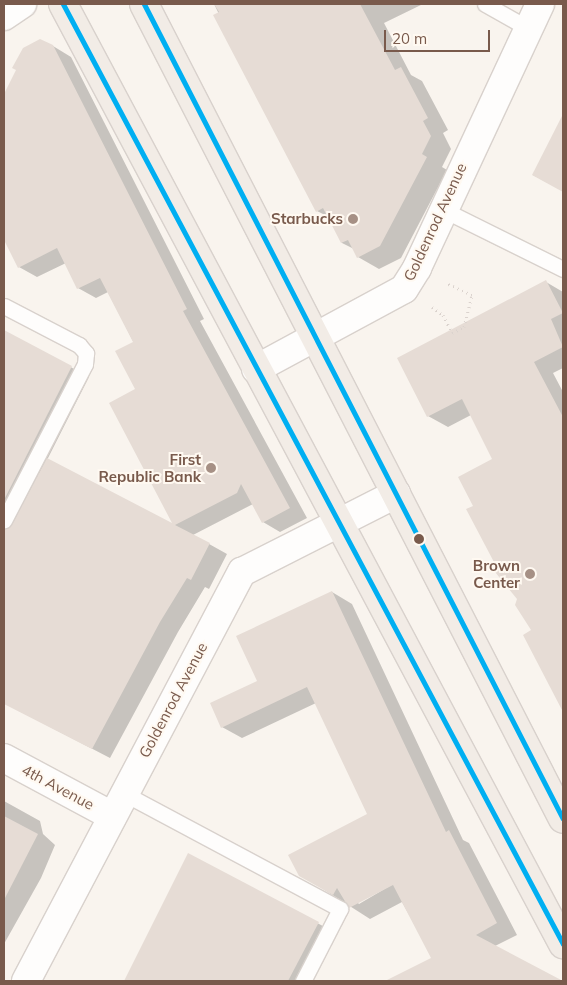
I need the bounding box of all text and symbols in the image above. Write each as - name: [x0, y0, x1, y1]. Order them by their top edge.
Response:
- scale bar: [387, 20, 493, 52]
- text: 20 m: [392, 29, 427, 48]
- street label: Goldenrod Avenue: [400, 160, 470, 284]
- place label: Starbucks: [271, 210, 343, 228]
- marker: Starbucks: [347, 213, 359, 225]
- place label: First Republic Bank: [98, 450, 201, 485]
- marker: First Republic Bank: [205, 462, 217, 474]
- unlabelled marker: [414, 534, 424, 544]
- place label: Brown Center: [473, 556, 520, 591]
- marker: Brown Center: [524, 568, 536, 580]
- street label: Goldenrod Avenue: [135, 639, 211, 761]
- street label: 4th Avenue: [19, 760, 97, 814]

